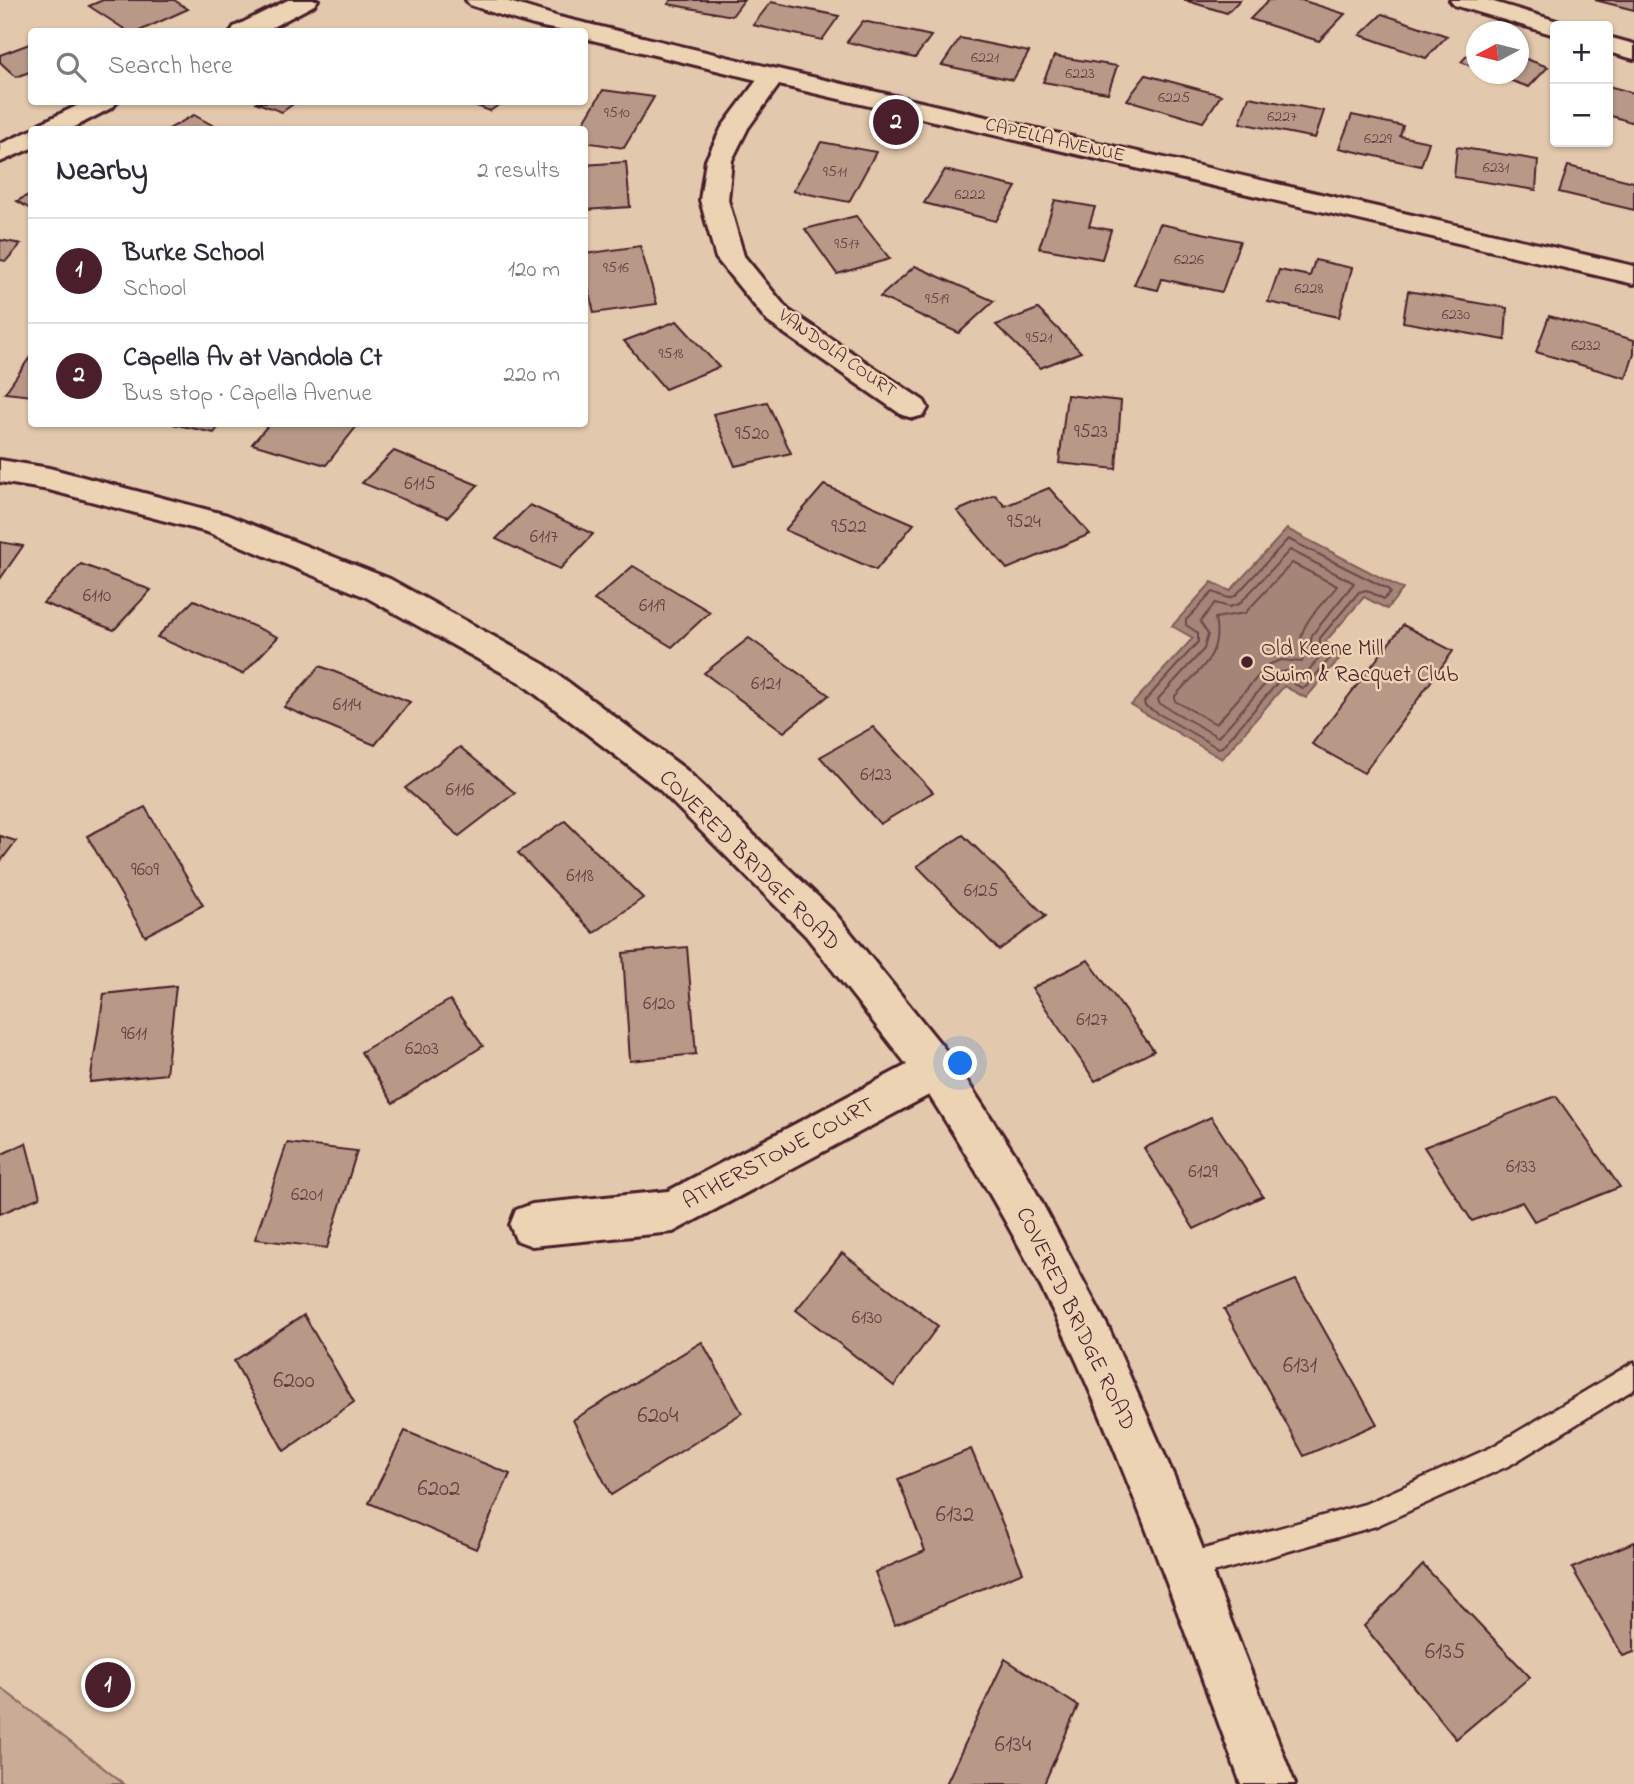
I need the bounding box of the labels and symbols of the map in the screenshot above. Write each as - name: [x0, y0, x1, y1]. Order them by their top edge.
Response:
- north arrow: [1466, 21, 1529, 84]
- house number: 6221: [971, 46, 999, 70]
- house number: 6223: [1065, 62, 1095, 86]
- house number: 6225: [1158, 86, 1190, 110]
- pin: 2: [873, 96, 919, 148]
- house number: 9510: [604, 101, 630, 125]
- house number: 6227: [1267, 105, 1297, 129]
- street label: CAPELLA AVENUE: [983, 112, 1127, 170]
- house number: 6229: [1364, 127, 1392, 151]
- house number: 6231: [1483, 156, 1509, 180]
- house number: 9511: [823, 160, 847, 184]
- house number: 6222: [955, 183, 985, 207]
- house number: 9517: [834, 232, 860, 256]
- house number: 6226: [1174, 248, 1204, 272]
- house number: 9516: [603, 256, 629, 280]
- house number: 6228: [1295, 277, 1323, 301]
- house number: 9519: [925, 287, 949, 311]
- street label: VANDOLA COURT: [771, 302, 902, 405]
- house number: 6230: [1442, 303, 1470, 327]
- house number: 9521: [1025, 326, 1053, 350]
- house number: 6232: [1571, 334, 1601, 358]
- house number: 9518: [658, 342, 684, 366]
- house number: 9523: [1074, 419, 1108, 446]
- house number: 9520: [735, 421, 769, 448]
- house number: 6115: [404, 471, 436, 498]
- house number: 9524: [1007, 509, 1041, 536]
- house number: 9522: [831, 514, 867, 541]
- house number: 6117: [530, 524, 558, 551]
- house number: 6110: [83, 583, 111, 610]
- house number: 6119: [639, 593, 665, 620]
- place label: Old Keene Mill Swim & Racquet Club: [1261, 633, 1458, 692]
- marker: Old Keene Mill Swim & Racquet Club: [1239, 654, 1255, 670]
- house number: 6121: [751, 671, 781, 698]
- house number: 6114: [333, 692, 361, 719]
- house number: 6123: [860, 762, 892, 789]
- street label: COVERED BRIDGE ROAD: [651, 763, 847, 959]
- house number: 6116: [446, 777, 474, 804]
- house number: 9609: [131, 857, 159, 884]
- house number: 6118: [566, 863, 594, 890]
- house number: 6125: [964, 878, 998, 905]
- house number: 6120: [643, 991, 675, 1018]
- house number: 6127: [1076, 1007, 1108, 1034]
- house number: 9611: [121, 1021, 147, 1048]
- house number: 6203: [405, 1036, 439, 1063]
- your location: [943, 1046, 977, 1080]
- street label: ATHERSTONE COURT: [677, 1089, 881, 1219]
- house number: 6133: [1506, 1154, 1536, 1181]
- house number: 6129: [1188, 1159, 1218, 1186]
- house number: 6201: [291, 1182, 323, 1209]
- street label: COVERED BRIDGE ROAD: [1007, 1202, 1143, 1436]
- house number: 6130: [852, 1305, 882, 1332]
- house number: 6131: [1283, 1350, 1317, 1383]
- house number: 6200: [273, 1365, 315, 1398]
- house number: 6204: [638, 1400, 679, 1433]
- house number: 6202: [418, 1473, 460, 1506]
- house number: 6132: [936, 1499, 974, 1532]
- house number: 6135: [1425, 1636, 1465, 1669]
- pin: 1: [85, 1659, 131, 1711]
- house number: 6134: [995, 1729, 1032, 1762]

